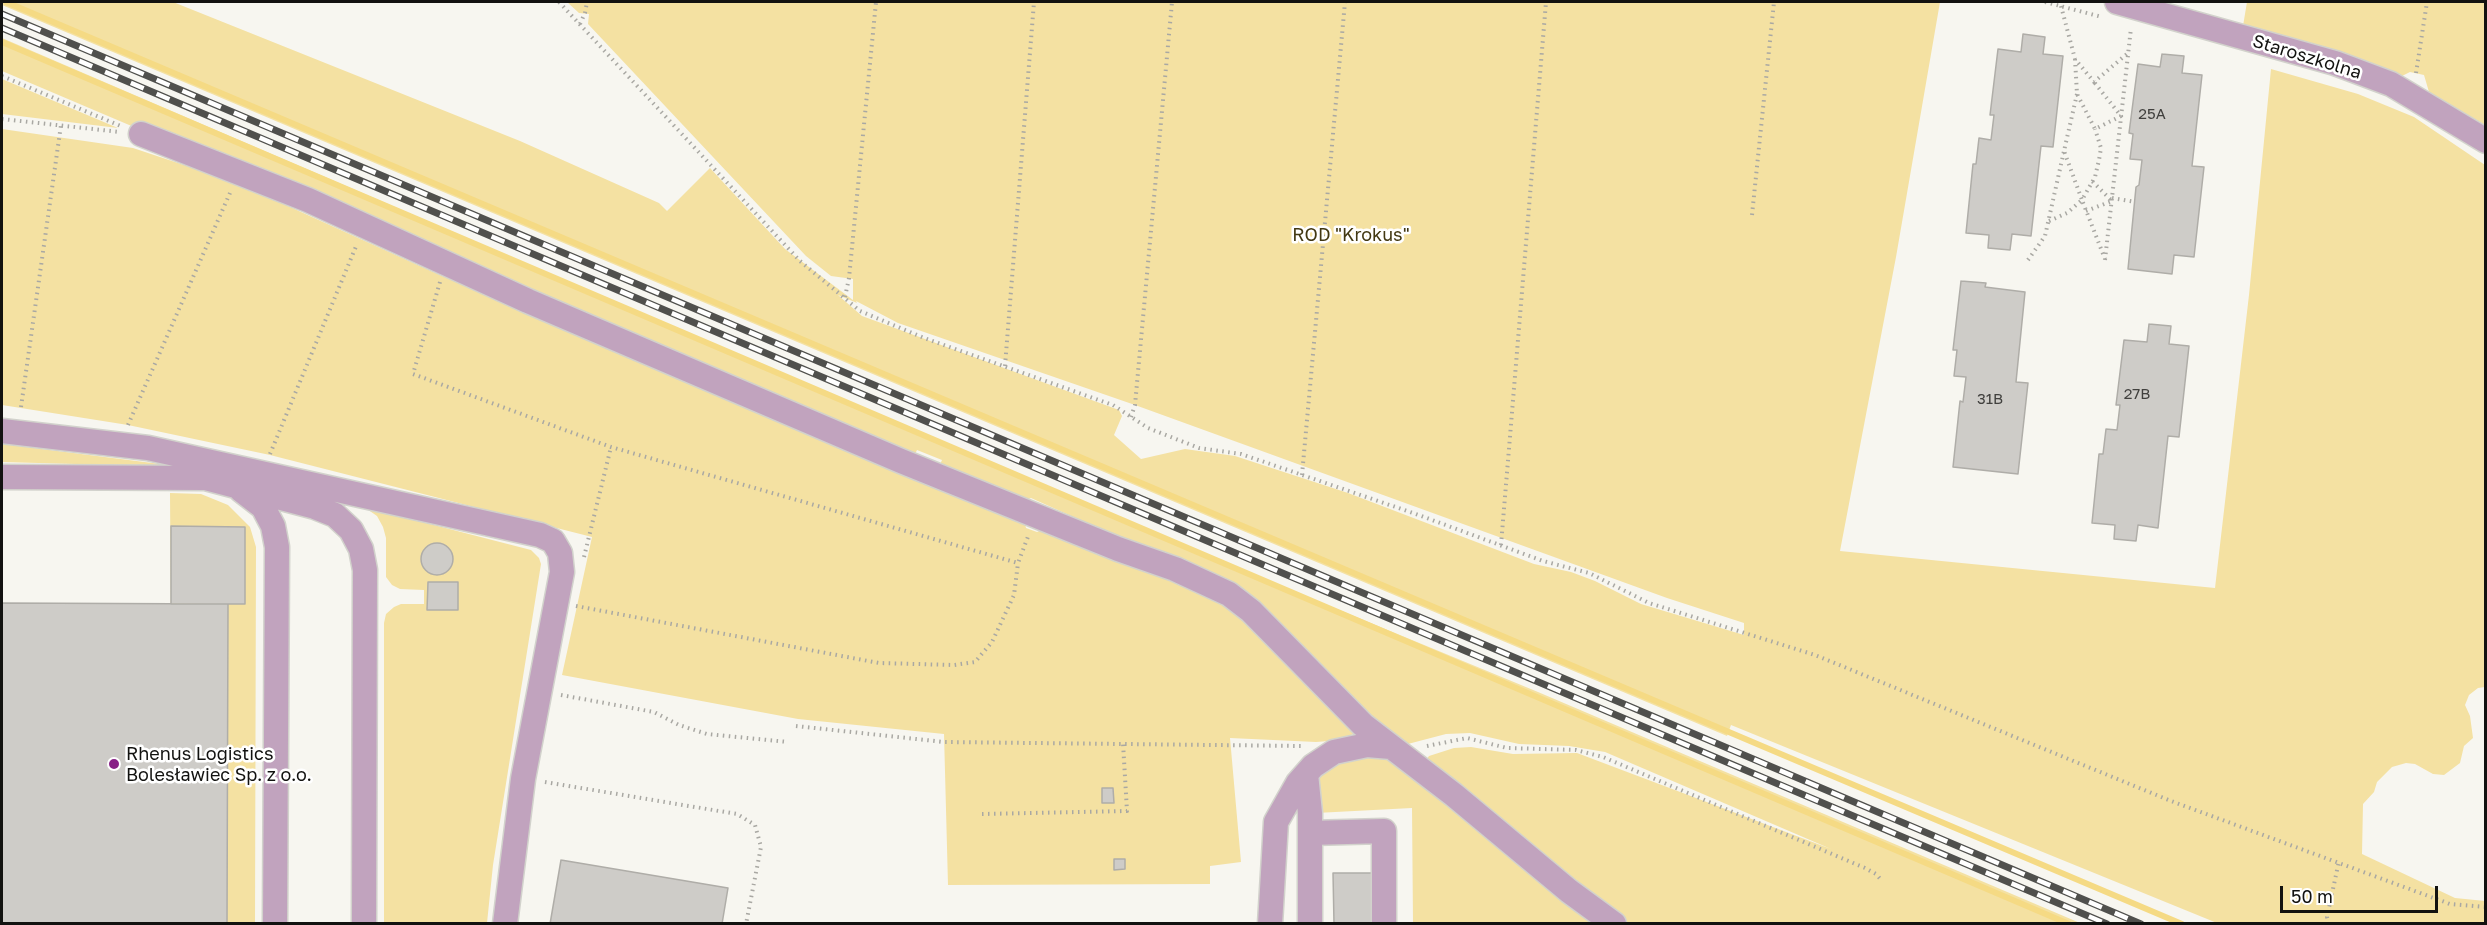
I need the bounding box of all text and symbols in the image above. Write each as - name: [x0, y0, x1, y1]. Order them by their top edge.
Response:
- street label: Staroszkolna: [2250, 30, 2364, 84]
- house number: 25A: [2138, 105, 2166, 123]
- park label: ROD "Krokus": [1292, 224, 1410, 246]
- house number: 27B: [2124, 385, 2150, 403]
- house number: 31B: [1977, 390, 2003, 408]
- place label: Rhenus Logistics Bolesławiec Sp. z o.o.: [126, 743, 312, 786]
- marker: Rhenus Logistics Bolesławiec Sp. z o.o.: [107, 757, 121, 771]
- scale bar: [2283, 874, 2440, 912]
- text: 50 m: [2291, 885, 2333, 907]

